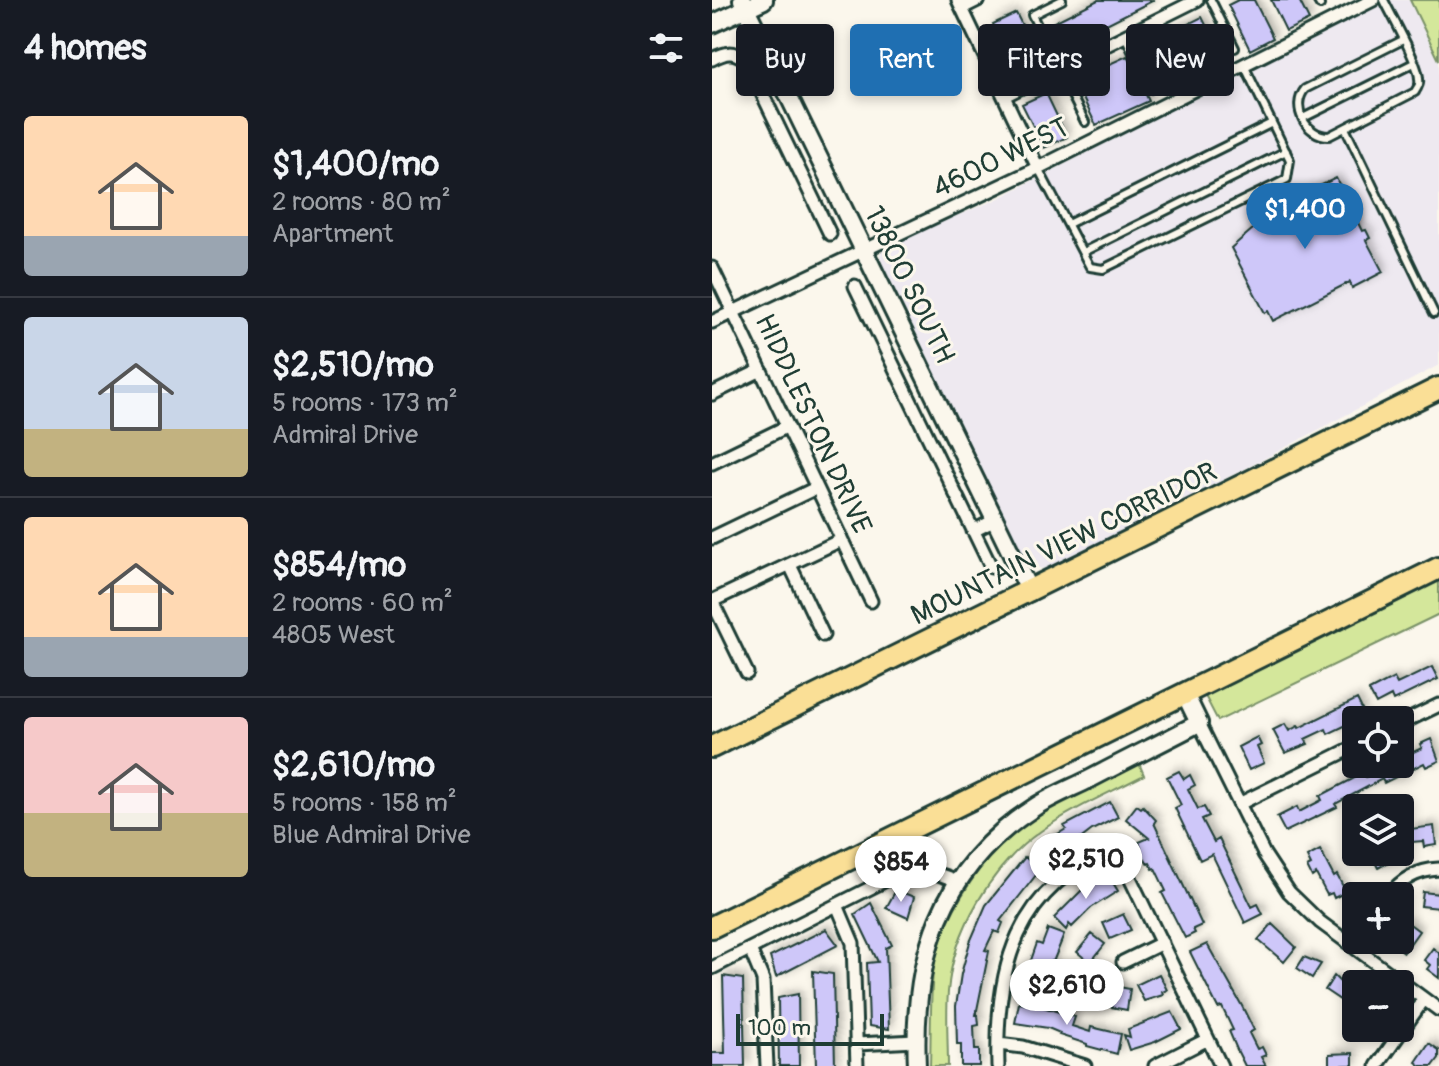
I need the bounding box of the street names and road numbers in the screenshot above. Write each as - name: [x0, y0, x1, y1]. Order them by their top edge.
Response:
- street label: 4600 WEST: [927, 110, 1075, 206]
- street label: 13800 SOUTH: [856, 201, 962, 369]
- street label: HIDDLESTON DRIVE: [747, 308, 879, 540]
- street label: MOUNTAIN VIEW CORRIDOR: [905, 455, 1223, 633]

